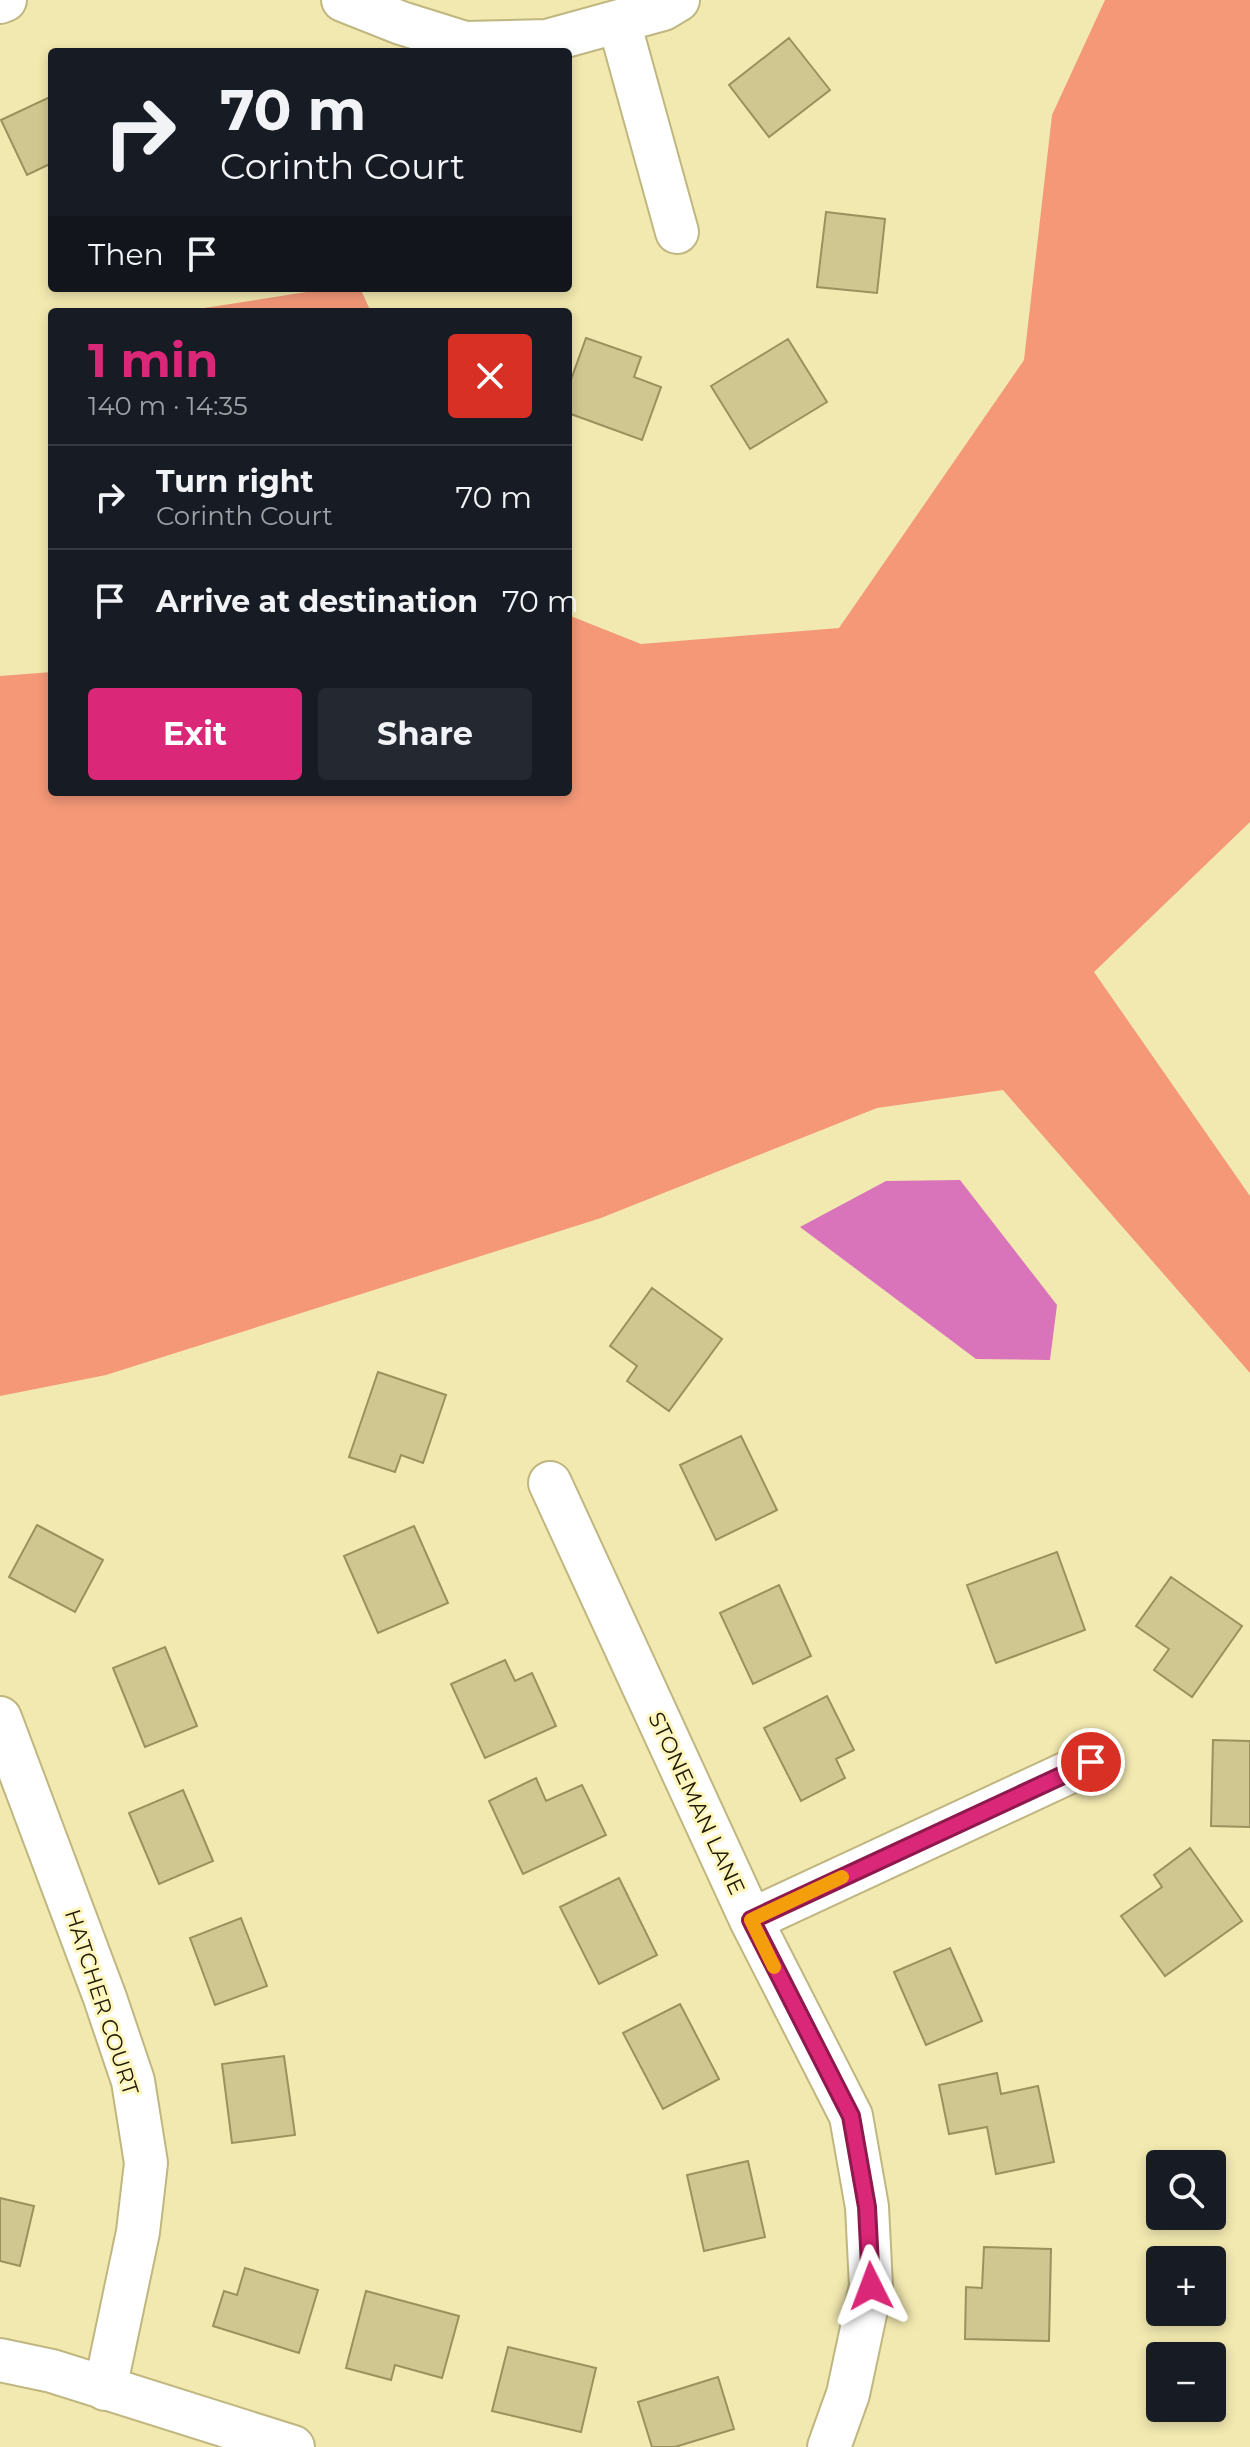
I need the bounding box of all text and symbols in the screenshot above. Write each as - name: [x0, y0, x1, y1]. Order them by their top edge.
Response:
- text: 70 m: [220, 76, 366, 144]
- icon: right: [88, 80, 192, 184]
- text: Corinth Court: [220, 144, 465, 188]
- icon: arrive: [180, 232, 224, 276]
- text: Then: [88, 236, 164, 273]
- text: 1 min: [88, 331, 218, 389]
- button: close: [448, 334, 532, 418]
- text: 140 m · 14:35: [88, 390, 248, 422]
- text: Turn right: [156, 463, 313, 500]
- icon: right: [88, 475, 132, 519]
- text: 70 m: [455, 479, 532, 516]
- text: Corinth Court: [156, 500, 333, 532]
- icon: arrive: [88, 579, 132, 623]
- text: Arrive at destination: [156, 583, 478, 620]
- text: 70 m: [502, 583, 579, 620]
- button: Exit: [88, 688, 302, 780]
- button: Share: [318, 688, 532, 780]
- street label: STONEMAN LANE: [642, 1708, 751, 1899]
- pin: [1057, 1728, 1125, 1796]
- icon: arrive: [1069, 1740, 1113, 1784]
- street label: HATCHER COURT: [59, 1906, 144, 2099]
- map controls: [1146, 2150, 1226, 2422]
- button: search: [1146, 2150, 1226, 2230]
- position arrow: [829, 2244, 913, 2328]
- button: +: [1146, 2246, 1226, 2326]
- button: −: [1146, 2342, 1226, 2422]

